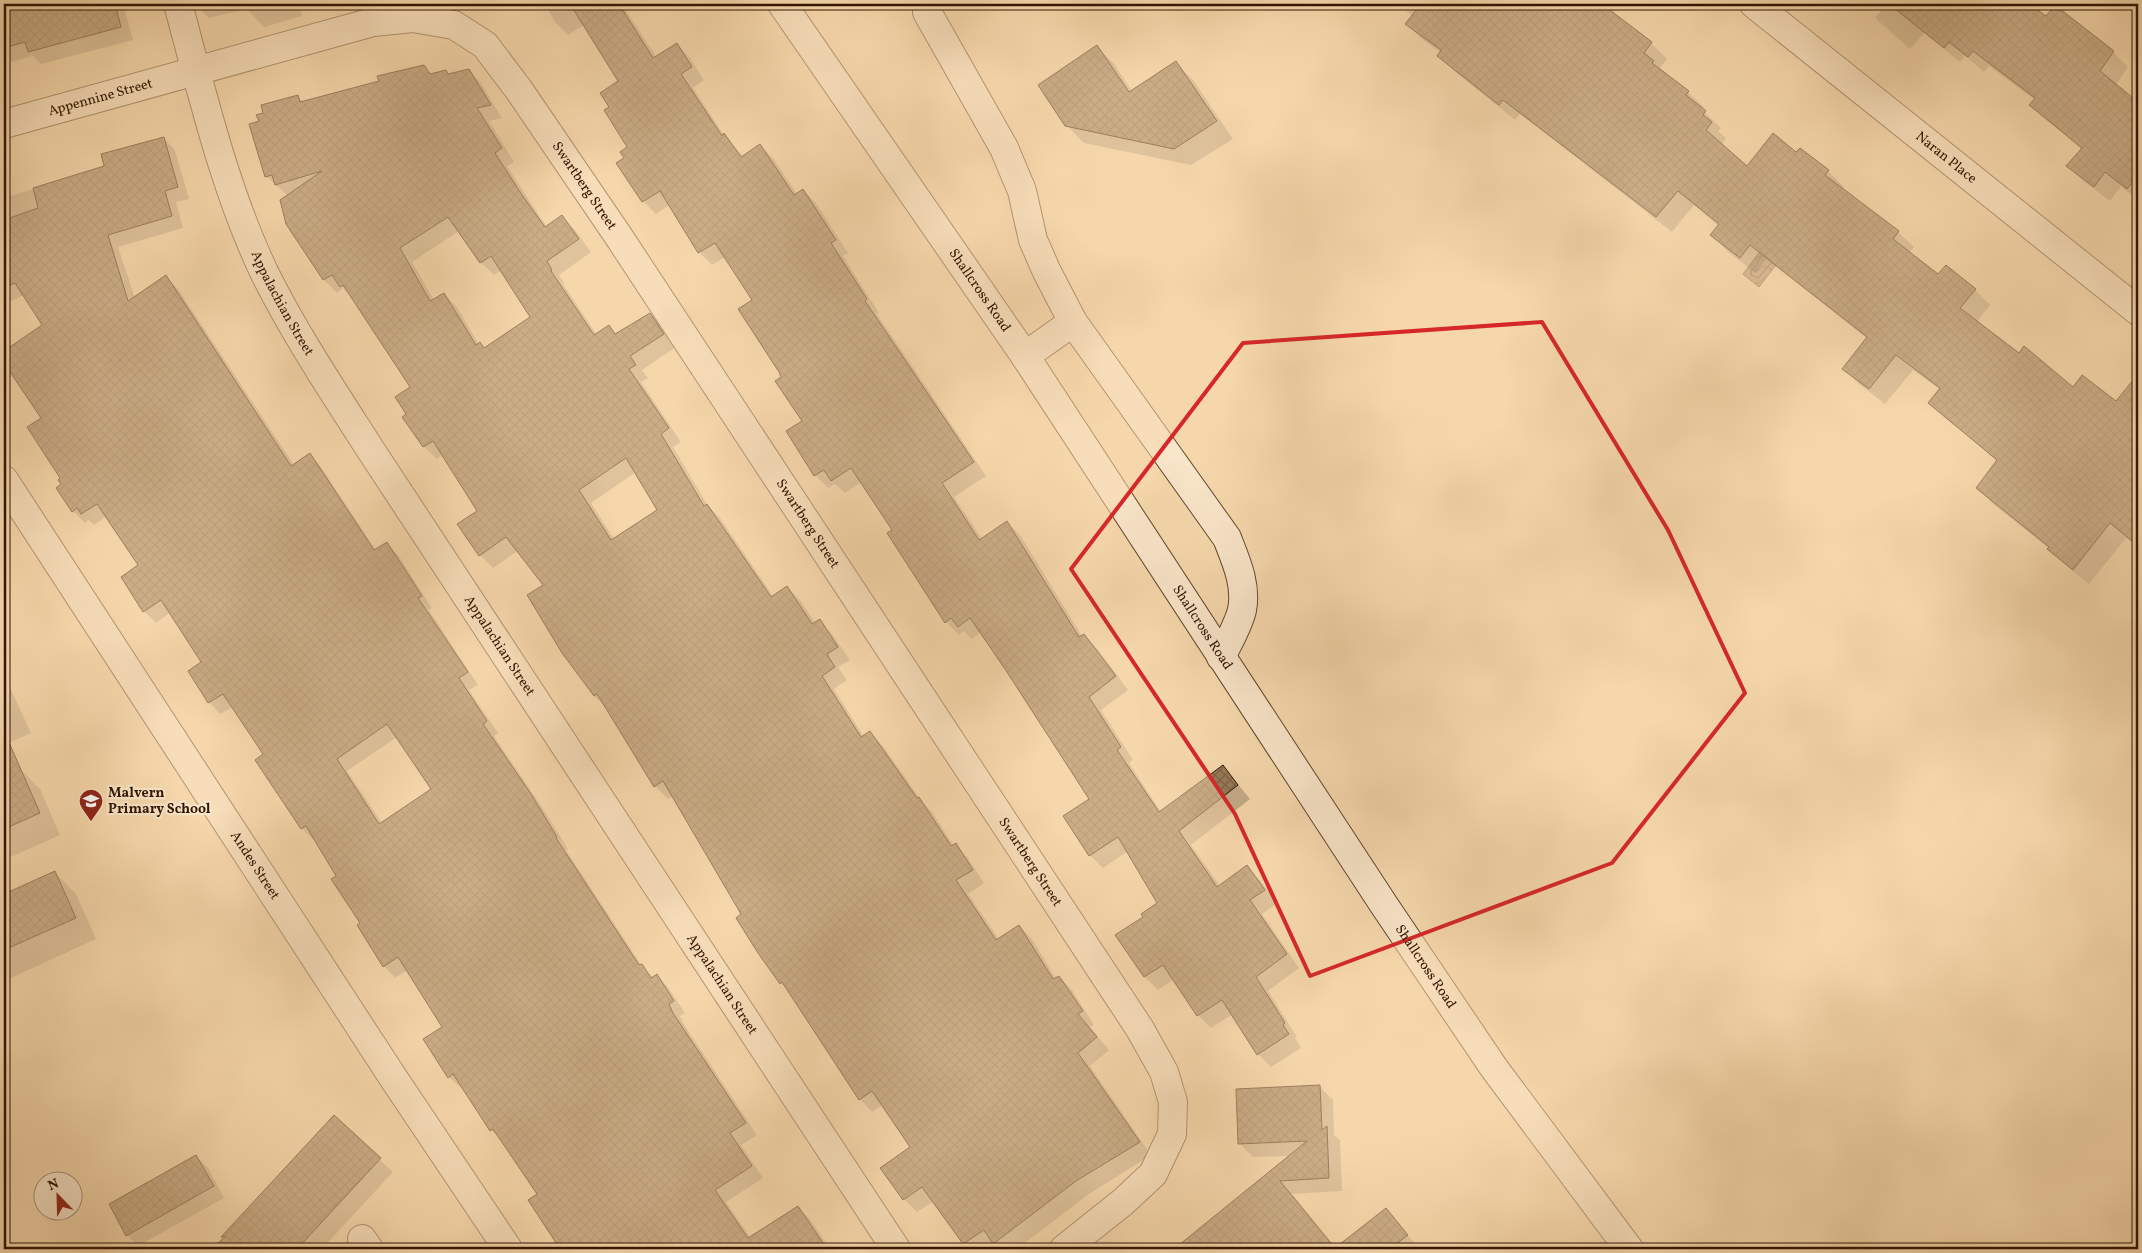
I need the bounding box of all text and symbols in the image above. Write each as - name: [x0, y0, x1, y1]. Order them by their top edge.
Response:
- street label: Appennine Street: [46, 74, 155, 121]
- street label: Naran Place: [1911, 127, 1981, 188]
- street label: Swartberg Street: [547, 138, 621, 234]
- street label: Shallcross Road: [944, 245, 1015, 336]
- street label: Appalachian Street: [246, 248, 318, 360]
- street label: Swartberg Street: [771, 475, 844, 572]
- street label: Shallcross Road: [1168, 581, 1237, 673]
- street label: Appalachian Street: [459, 592, 540, 700]
- place label: Malvern Primary School: [108, 784, 211, 819]
- school or university icon: Malvern Primary School: [78, 788, 104, 822]
- street label: Swartberg Street: [994, 814, 1067, 911]
- street label: Andes Street: [226, 827, 284, 904]
- street label: Shallcross Road: [1390, 921, 1461, 1012]
- street label: Appalachian Street: [682, 930, 762, 1038]
- north arrow: [32, 1170, 82, 1220]
- text: N: [45, 1175, 62, 1196]

